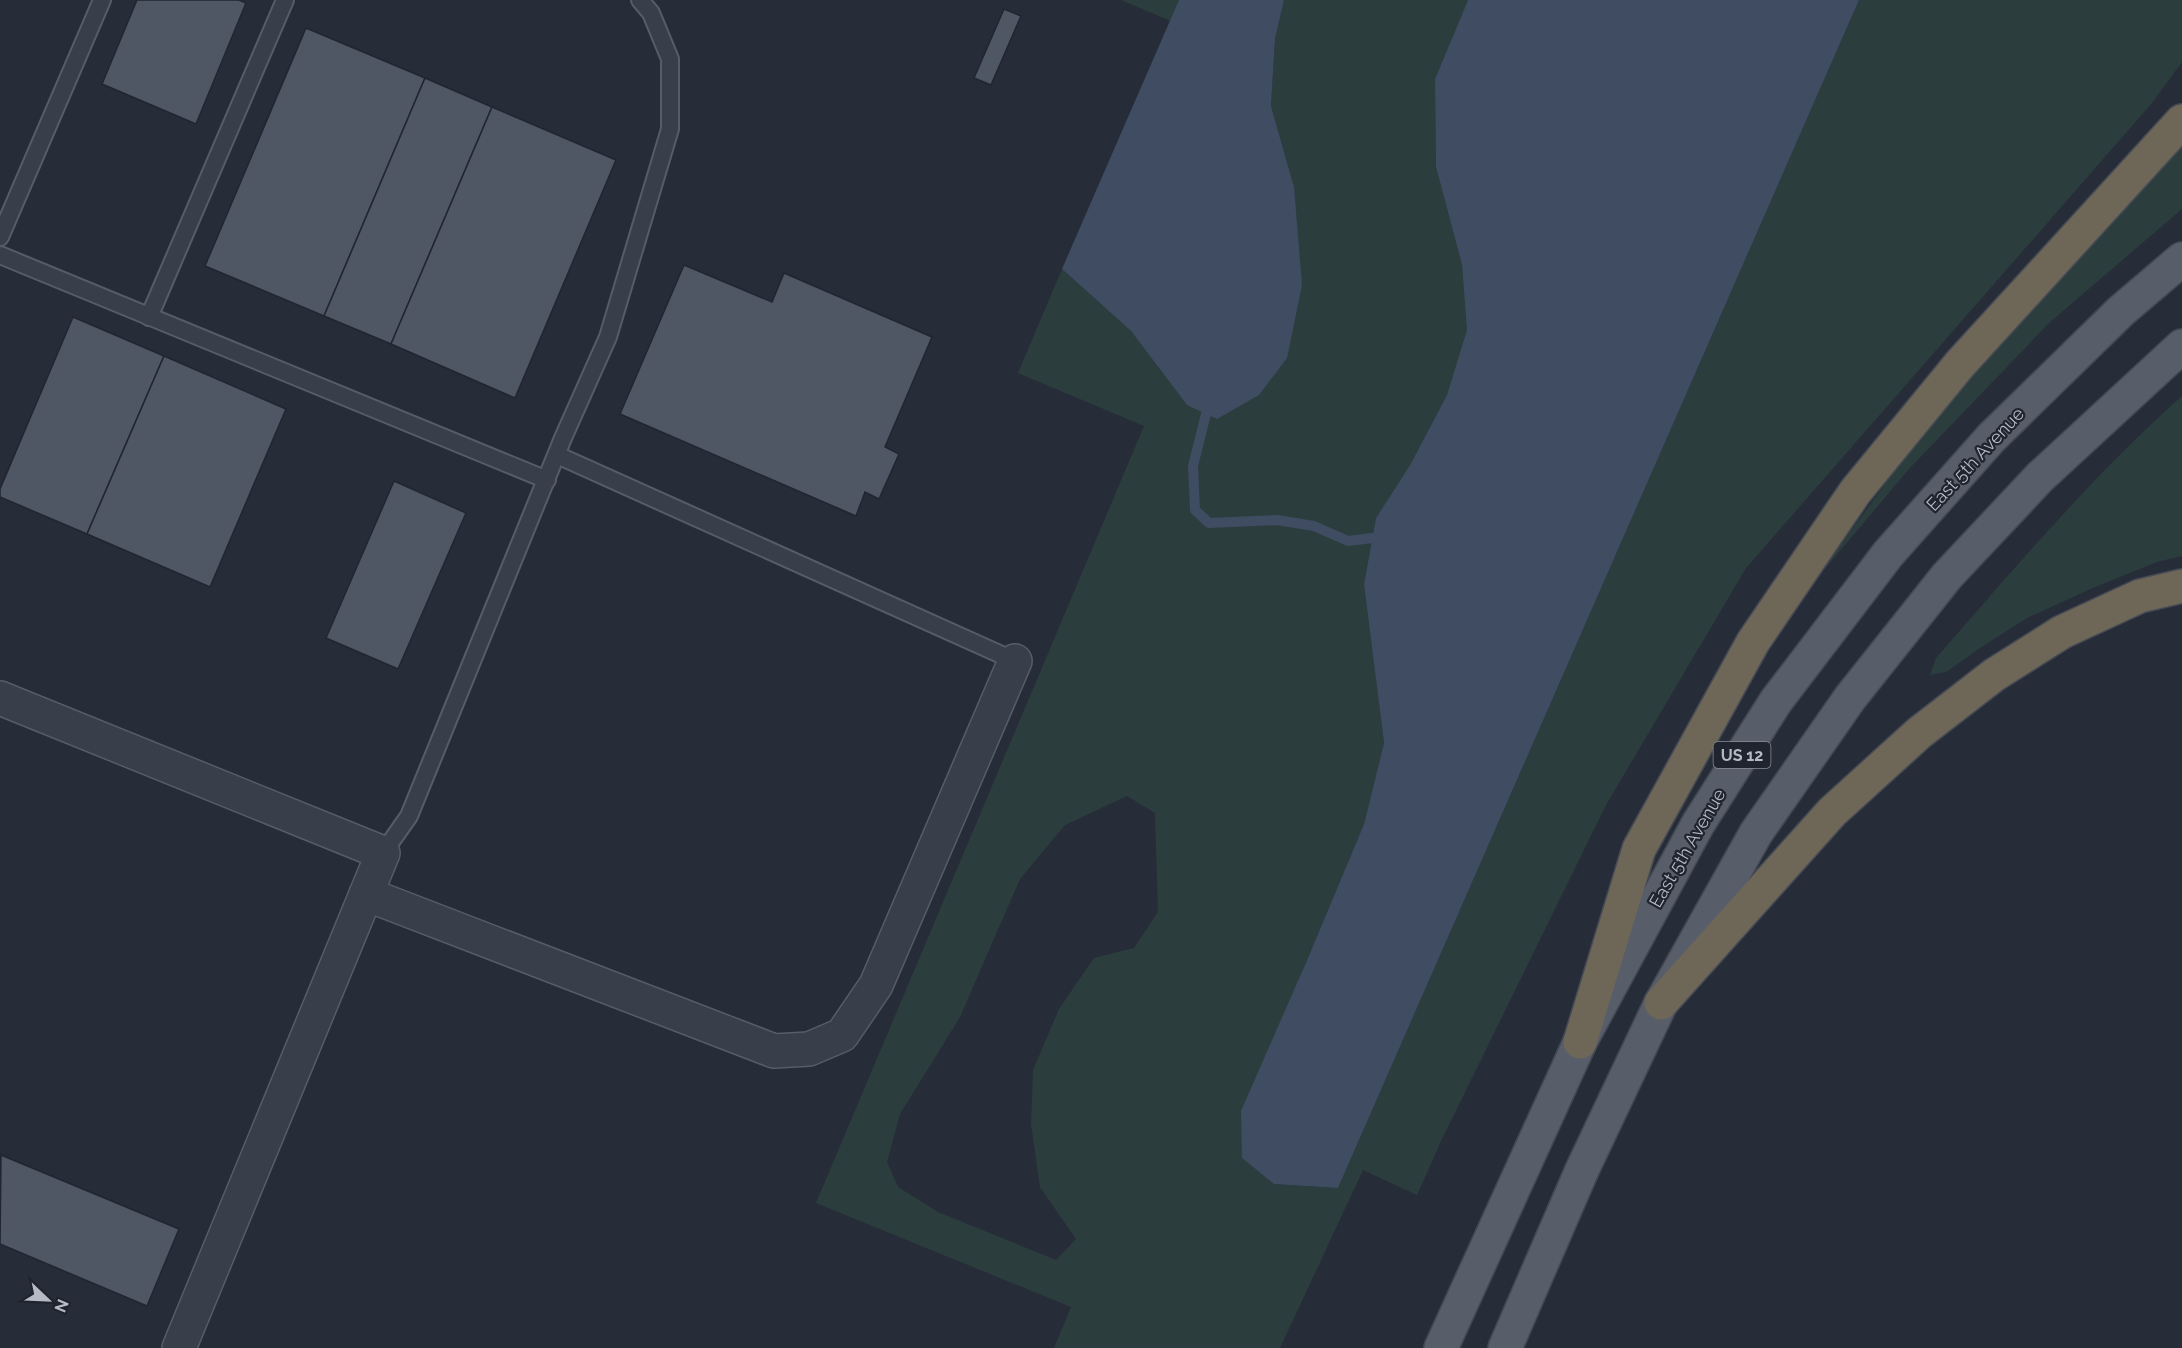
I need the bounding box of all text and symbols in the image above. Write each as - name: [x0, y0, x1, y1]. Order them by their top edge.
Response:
- street label: East 5th Avenue: [1922, 403, 2029, 515]
- road number: US 12: [1714, 742, 1770, 768]
- street label: East 5th Avenue: [1645, 785, 1730, 911]
- north arrow: [18, 1270, 78, 1330]
- text: N: [50, 1296, 72, 1315]

